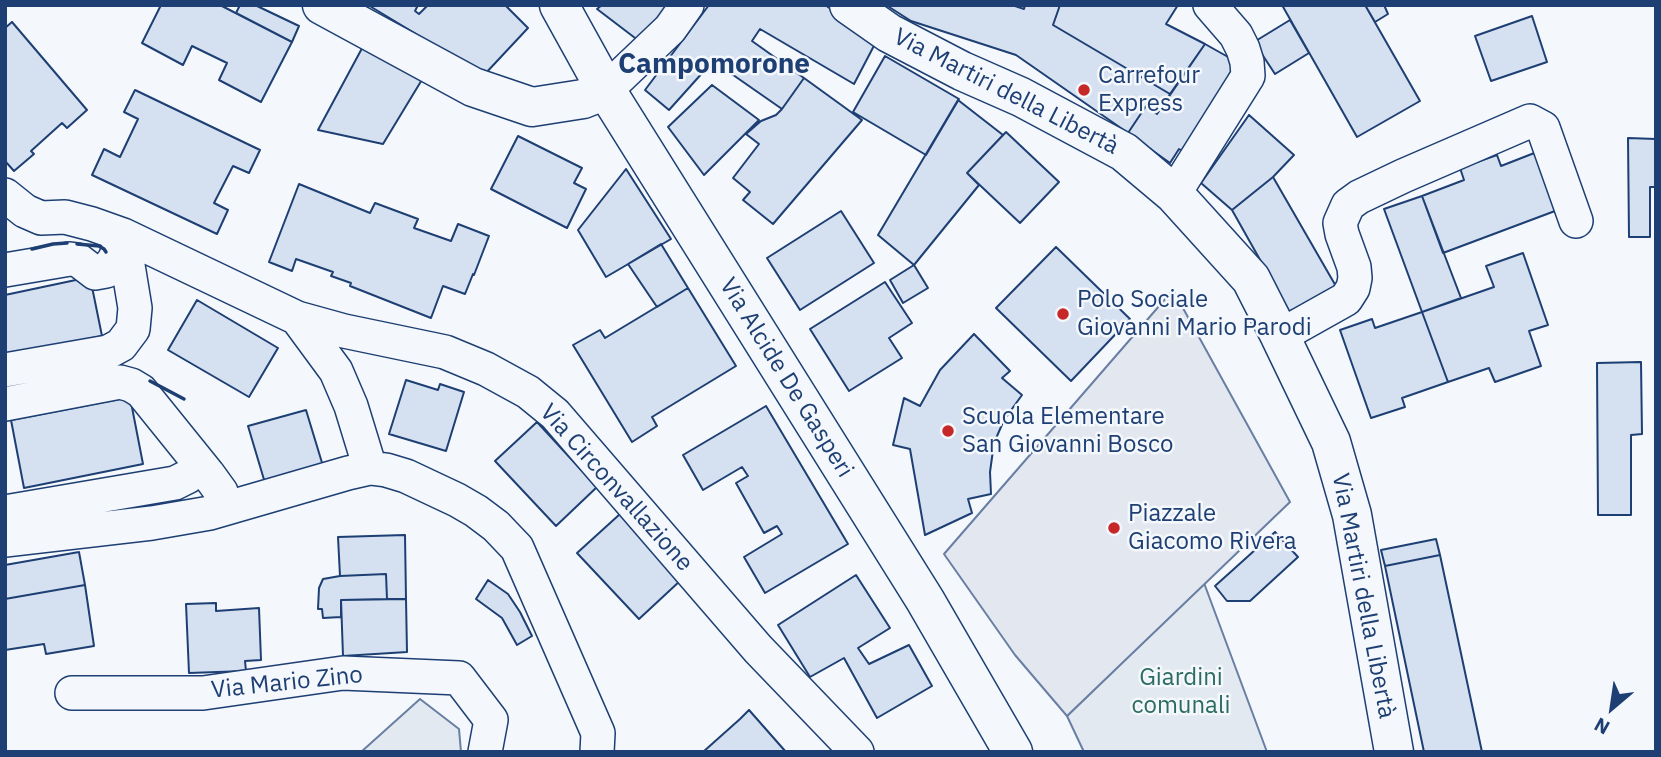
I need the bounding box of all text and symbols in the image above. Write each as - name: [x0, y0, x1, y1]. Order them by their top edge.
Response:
- street label: Via Martiri della Libertà: [889, 23, 1123, 161]
- district label: Campomorone: [618, 48, 810, 82]
- place label: Carrefour Express: [1098, 62, 1200, 118]
- marker: Carrefour Express: [1076, 82, 1092, 98]
- street label: Via Alcide De Gasperi: [713, 273, 859, 483]
- place label: Polo Sociale Giovanni Mario Parodi: [1077, 286, 1312, 342]
- marker: Polo Sociale Giovanni Mario Parodi: [1055, 306, 1071, 322]
- street label: Via Circonvallazione: [533, 398, 699, 578]
- place label: Scuola Elementare San Giovanni Bosco: [962, 403, 1173, 459]
- marker: Scuola Elementare San Giovanni Bosco: [940, 423, 956, 439]
- street label: Via Martiri della Libertà: [1325, 471, 1401, 721]
- place label: Piazzale Giacomo Rivera: [1128, 500, 1297, 556]
- marker: Piazzale Giacomo Rivera: [1106, 520, 1122, 536]
- street label: Via Mario Zino: [210, 661, 364, 705]
- park label: Giardini comunali: [1132, 664, 1230, 720]
- north arrow: [1577, 673, 1647, 743]
- text: N: [1590, 713, 1614, 740]

